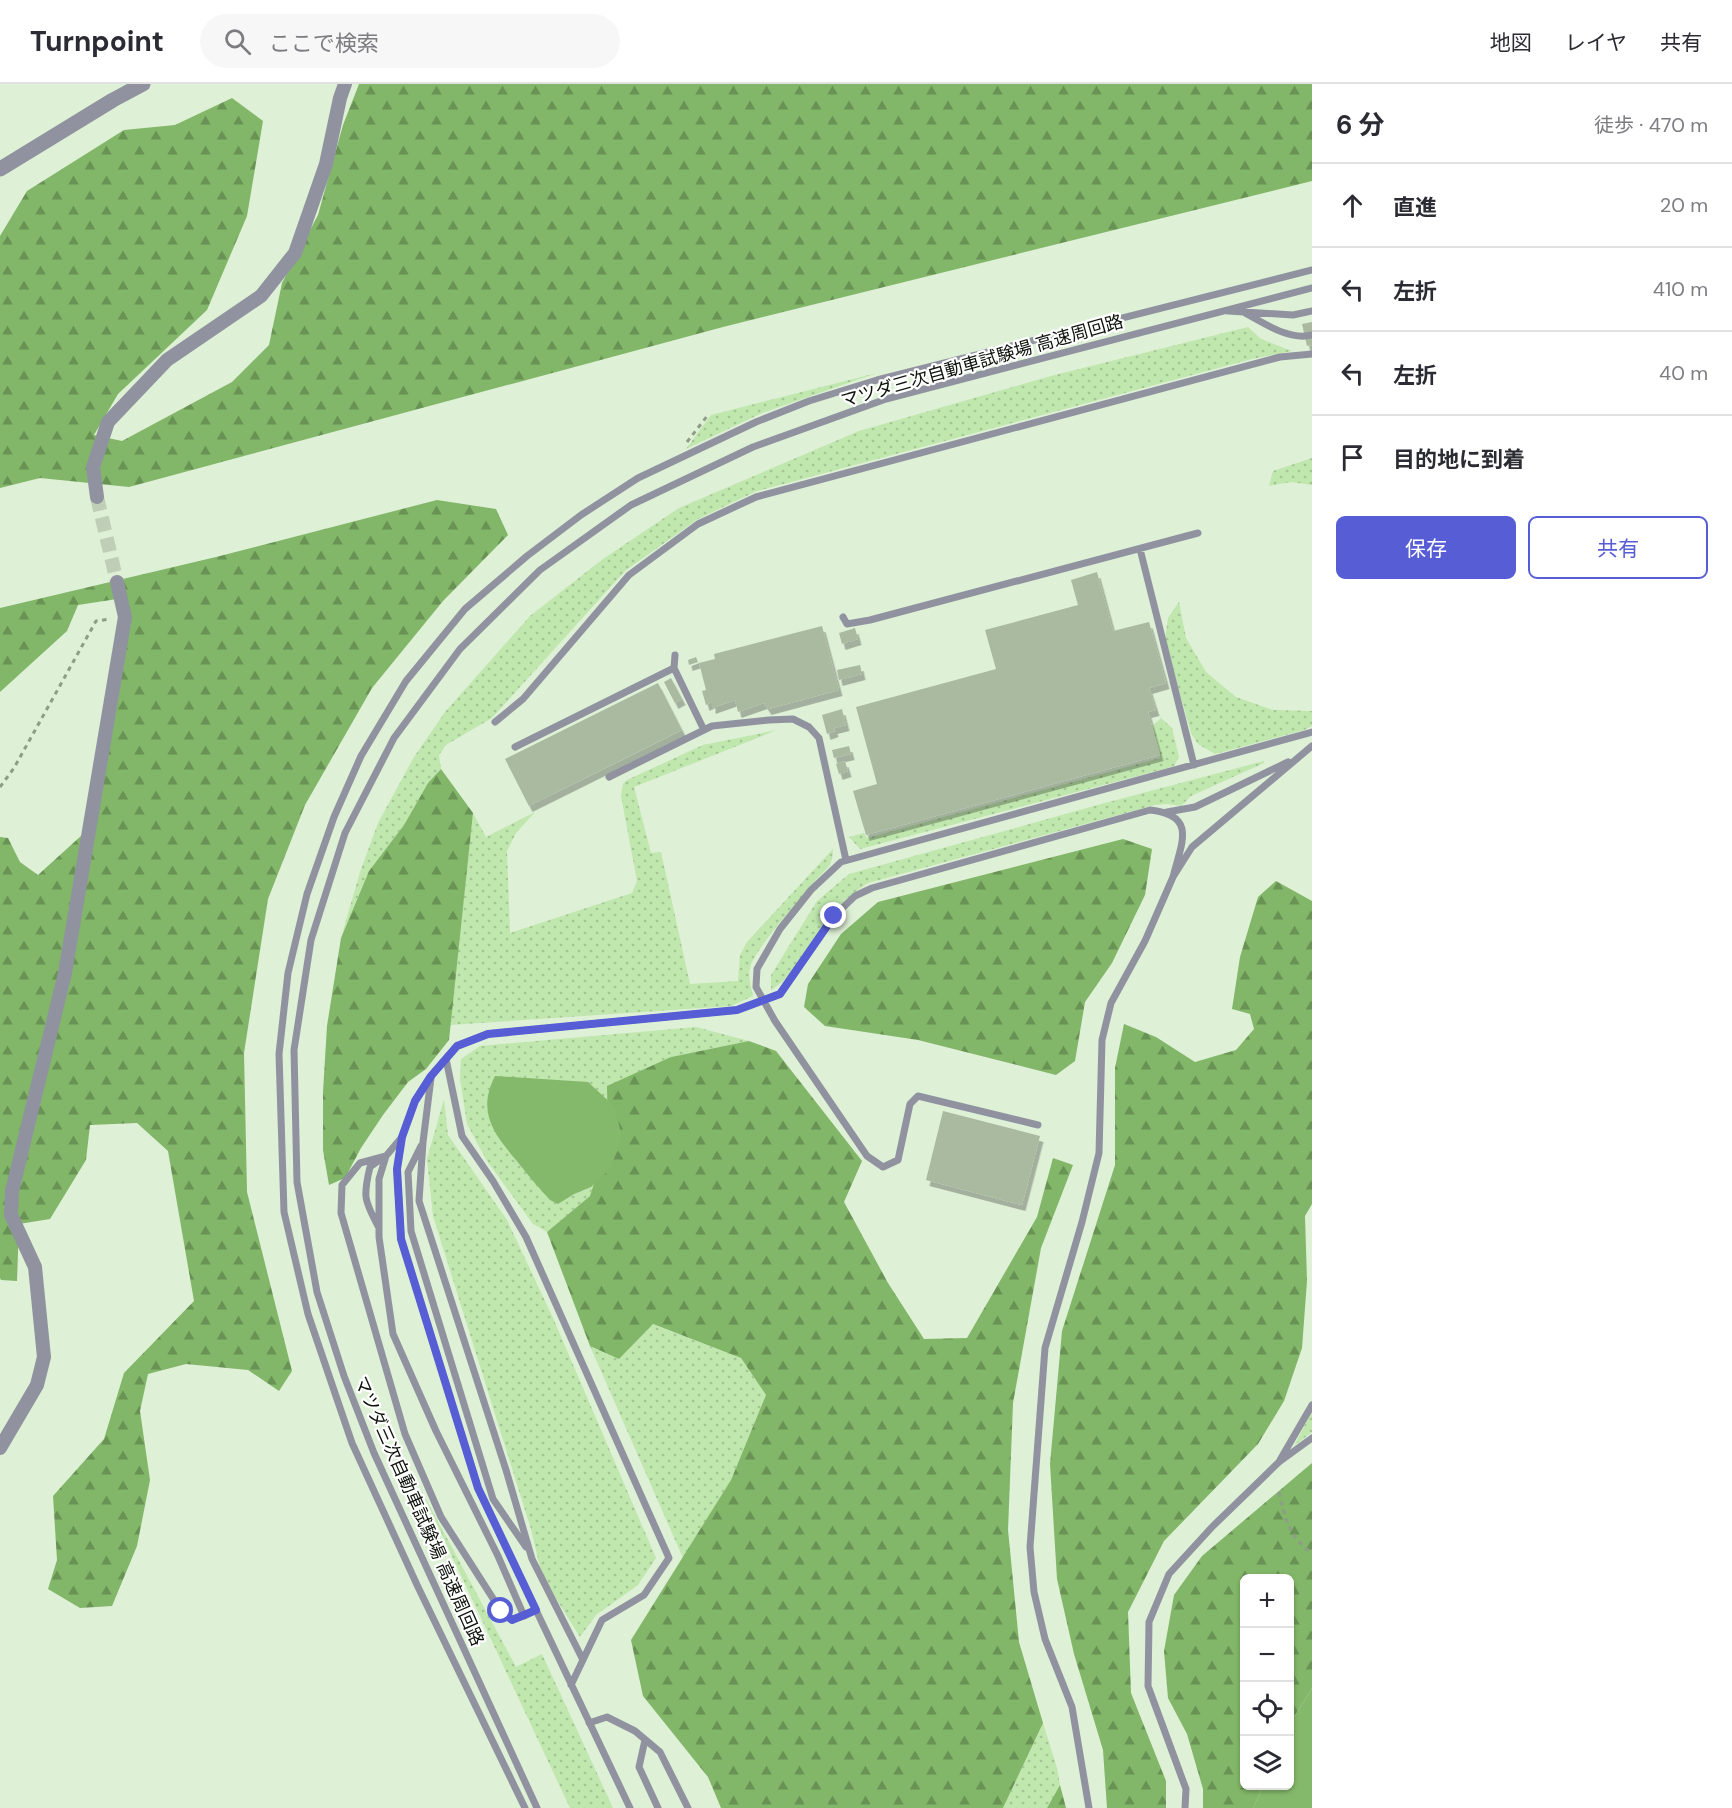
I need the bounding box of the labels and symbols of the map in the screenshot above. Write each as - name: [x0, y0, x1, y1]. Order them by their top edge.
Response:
- street label: マツダ三次自動車試験場 高速周回路: [838, 309, 1126, 413]
- route end: [820, 902, 846, 928]
- street label: マツダ三次自動車試験場 高速周回路: [348, 1372, 490, 1650]
- route start: [487, 1597, 513, 1623]

